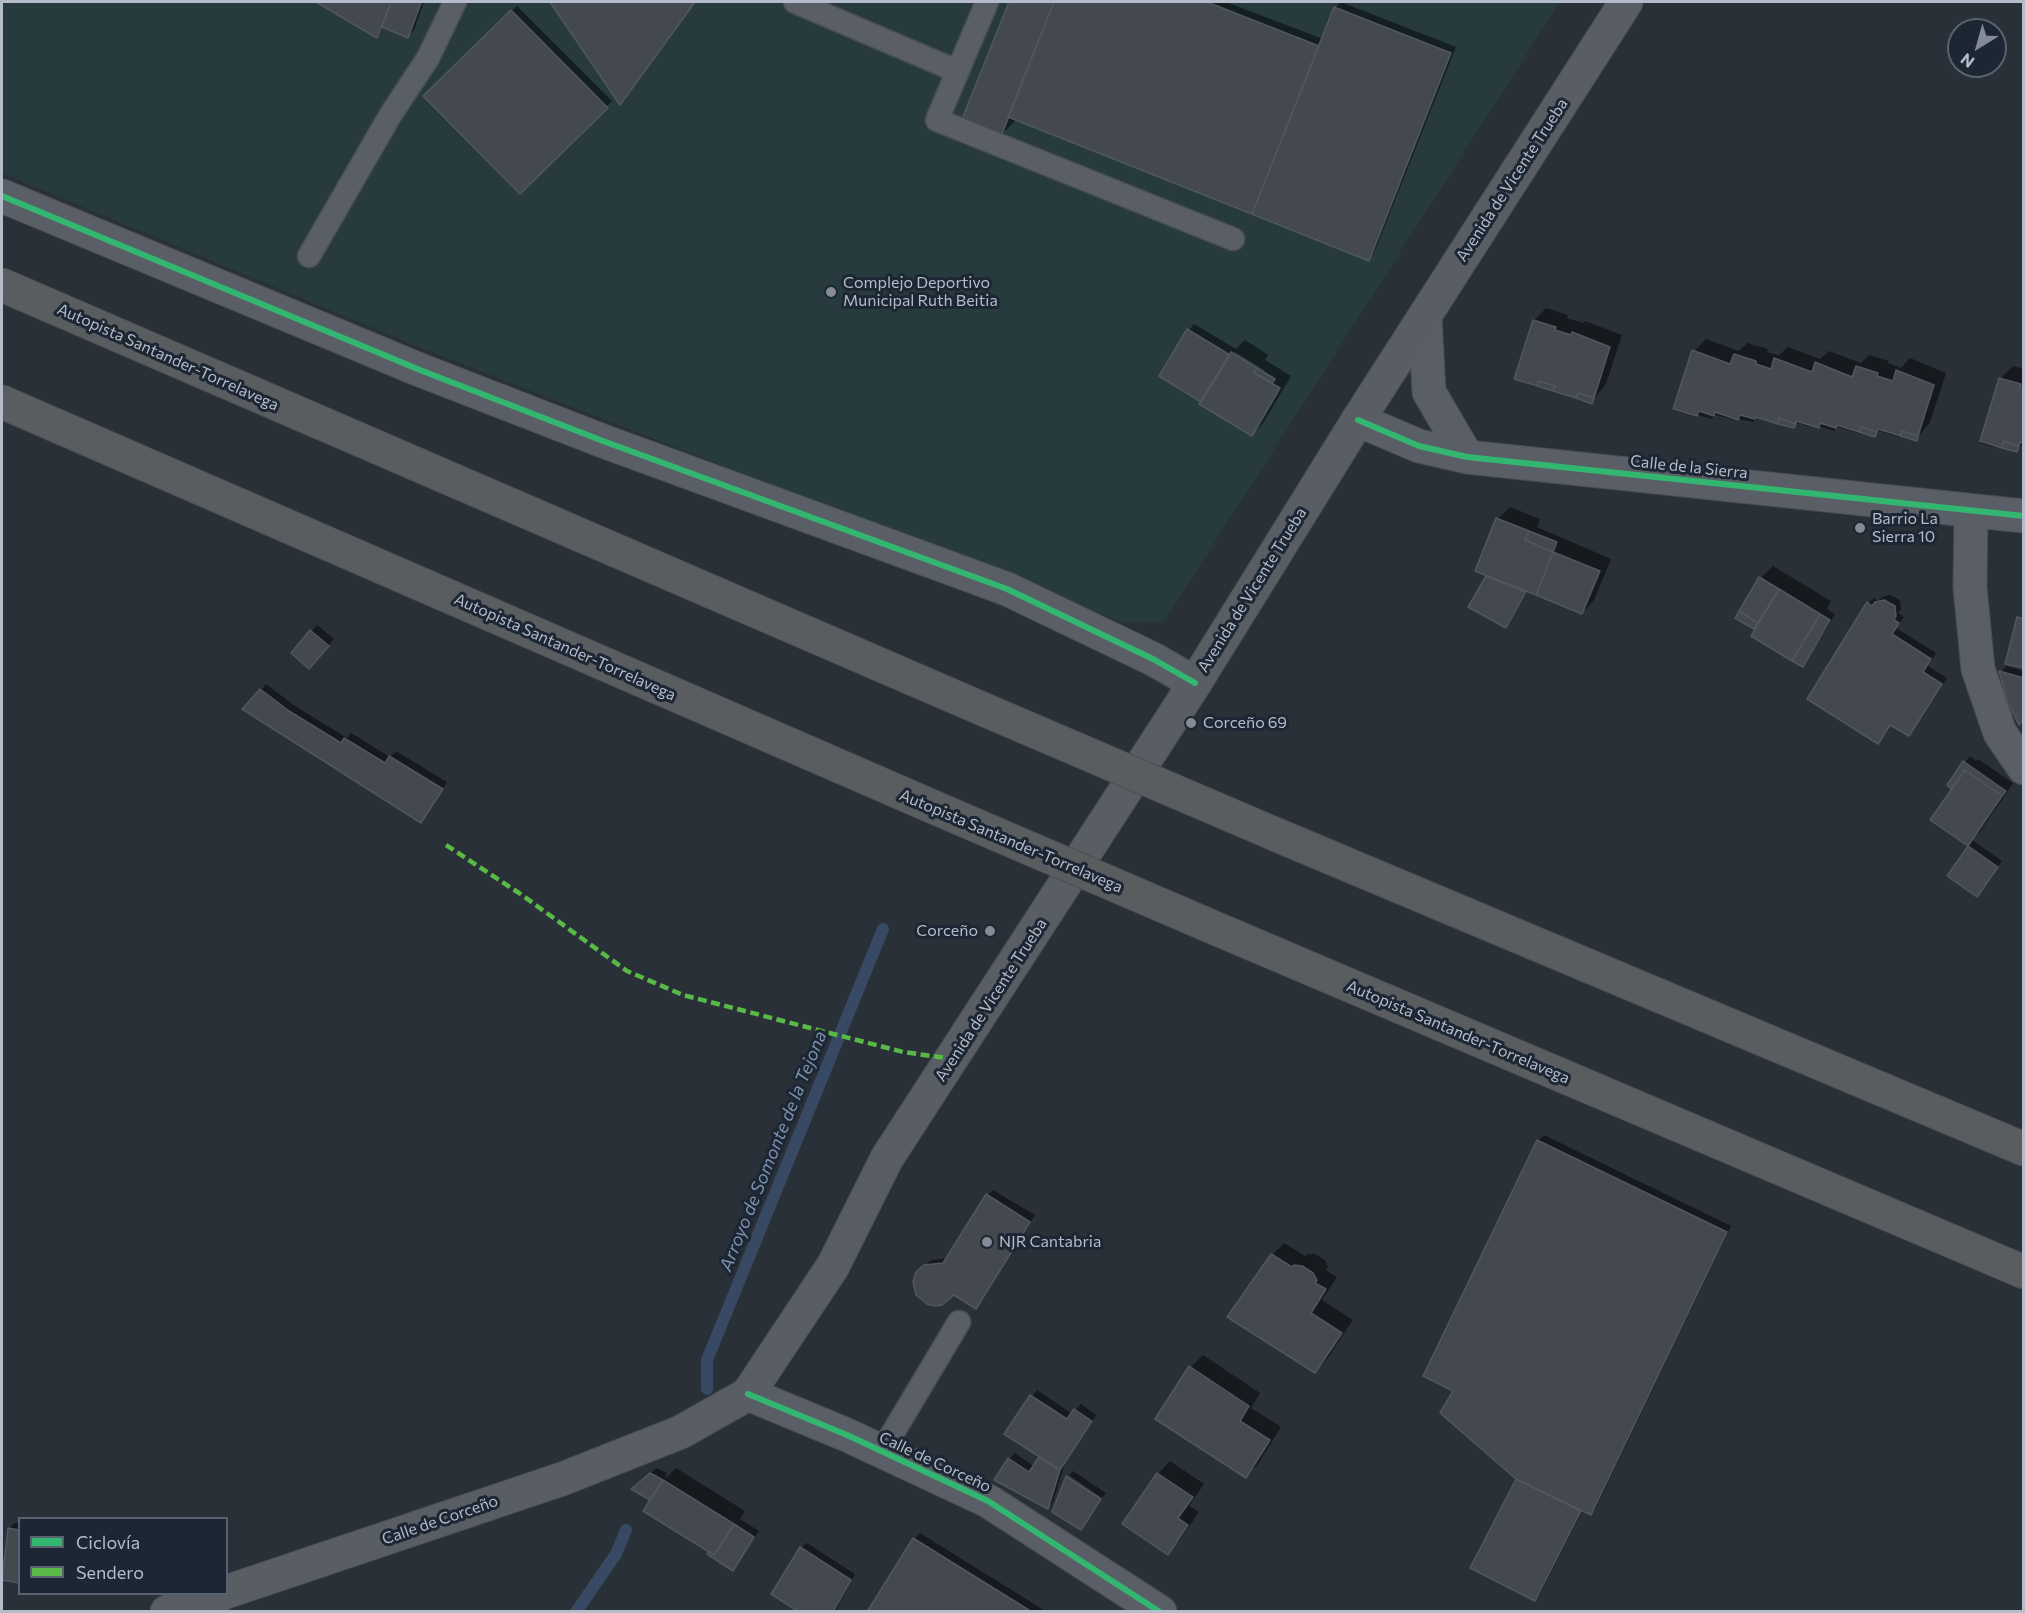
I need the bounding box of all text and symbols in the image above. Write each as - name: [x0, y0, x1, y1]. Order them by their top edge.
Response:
- north arrow: [1947, 18, 2007, 78]
- text: N: [1957, 50, 1978, 72]
- street label: Avenida de Vicente Trueba: [1452, 95, 1572, 265]
- place label: Complejo Deportivo Municipal Ruth Beitia: [843, 273, 998, 311]
- marker: Complejo Deportivo Municipal Ruth Beitia: [824, 285, 838, 299]
- street label: Autopista Santander-Torrelavega: [54, 299, 282, 415]
- street label: Calle de la Sierra: [1629, 451, 1749, 483]
- street label: Avenida de Vicente Trueba: [1193, 504, 1311, 676]
- place label: Barrio La Sierra 10: [1872, 509, 1938, 547]
- marker: Barrio La Sierra 10: [1853, 521, 1867, 535]
- street label: Autopista Santander-Torrelavega: [451, 589, 679, 705]
- place label: Corceño 69: [1203, 713, 1287, 733]
- marker: Corceño 69: [1184, 716, 1198, 730]
- street label: Autopista Santander-Torrelavega: [896, 785, 1126, 897]
- street label: Avenida de Vicente Trueba: [931, 915, 1051, 1085]
- place label: Corceño: [916, 921, 978, 941]
- marker: Corceño: [983, 924, 997, 938]
- street label: Autopista Santander-Torrelavega: [1343, 976, 1573, 1088]
- water label: Arroyo de Somonte de la Tejona: [715, 1028, 831, 1274]
- place label: NJR Cantabria: [999, 1232, 1101, 1252]
- marker: NJR Cantabria: [980, 1235, 994, 1249]
- street label: Calle de Corceño: [876, 1428, 994, 1496]
- street label: Calle de Corceño: [379, 1491, 501, 1549]
- legend: [18, 1517, 228, 1595]
- text: Ciclovía: [76, 1531, 140, 1553]
- text: Sendero: [76, 1561, 144, 1583]

